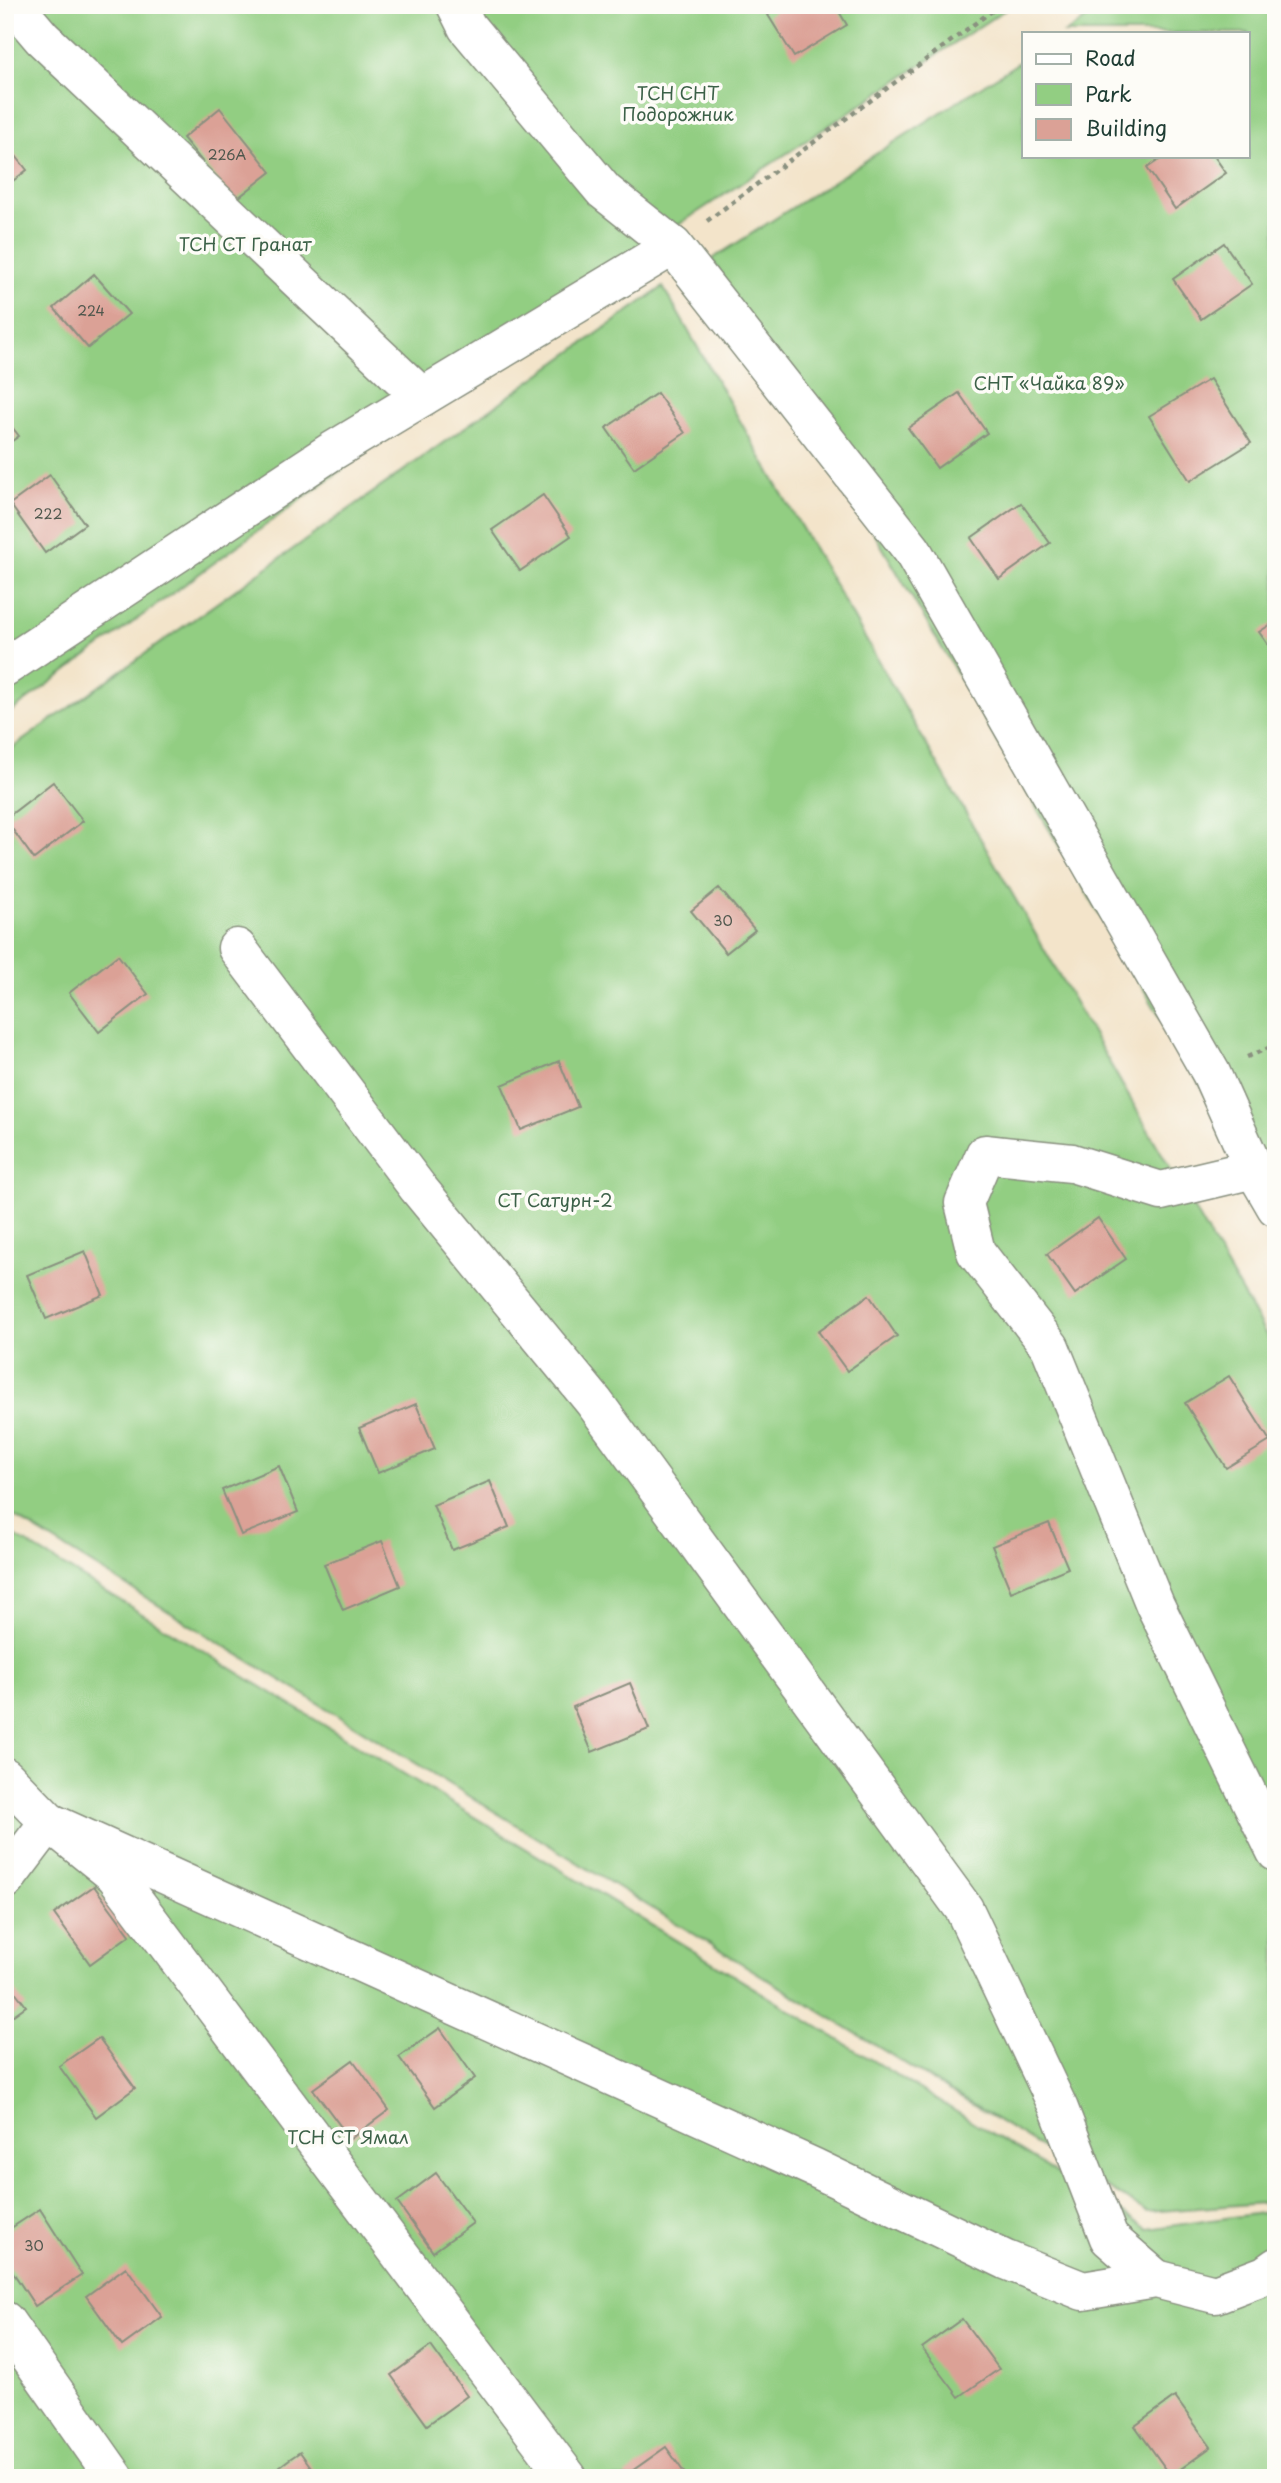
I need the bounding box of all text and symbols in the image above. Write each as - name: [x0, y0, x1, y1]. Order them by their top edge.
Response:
- legend: [1022, 32, 1250, 158]
- text: Road: [1085, 41, 1136, 73]
- text: Park: [1085, 77, 1132, 109]
- park label: ТСН СНТ Подорожник: [622, 79, 734, 127]
- text: Building: [1085, 111, 1167, 143]
- house number: 226А: [208, 144, 247, 165]
- park label: ТСН СТ Гранат: [179, 230, 312, 257]
- house number: 224: [77, 300, 105, 321]
- park label: СНТ «Чайка 89»: [974, 369, 1124, 396]
- house number: 222: [34, 503, 62, 524]
- house number: 30: [713, 910, 733, 931]
- park label: СТ Сатурн-2: [497, 1186, 613, 1213]
- park label: ТСН СТ Ямал: [287, 2123, 409, 2150]
- house number: 30: [24, 2235, 44, 2256]

